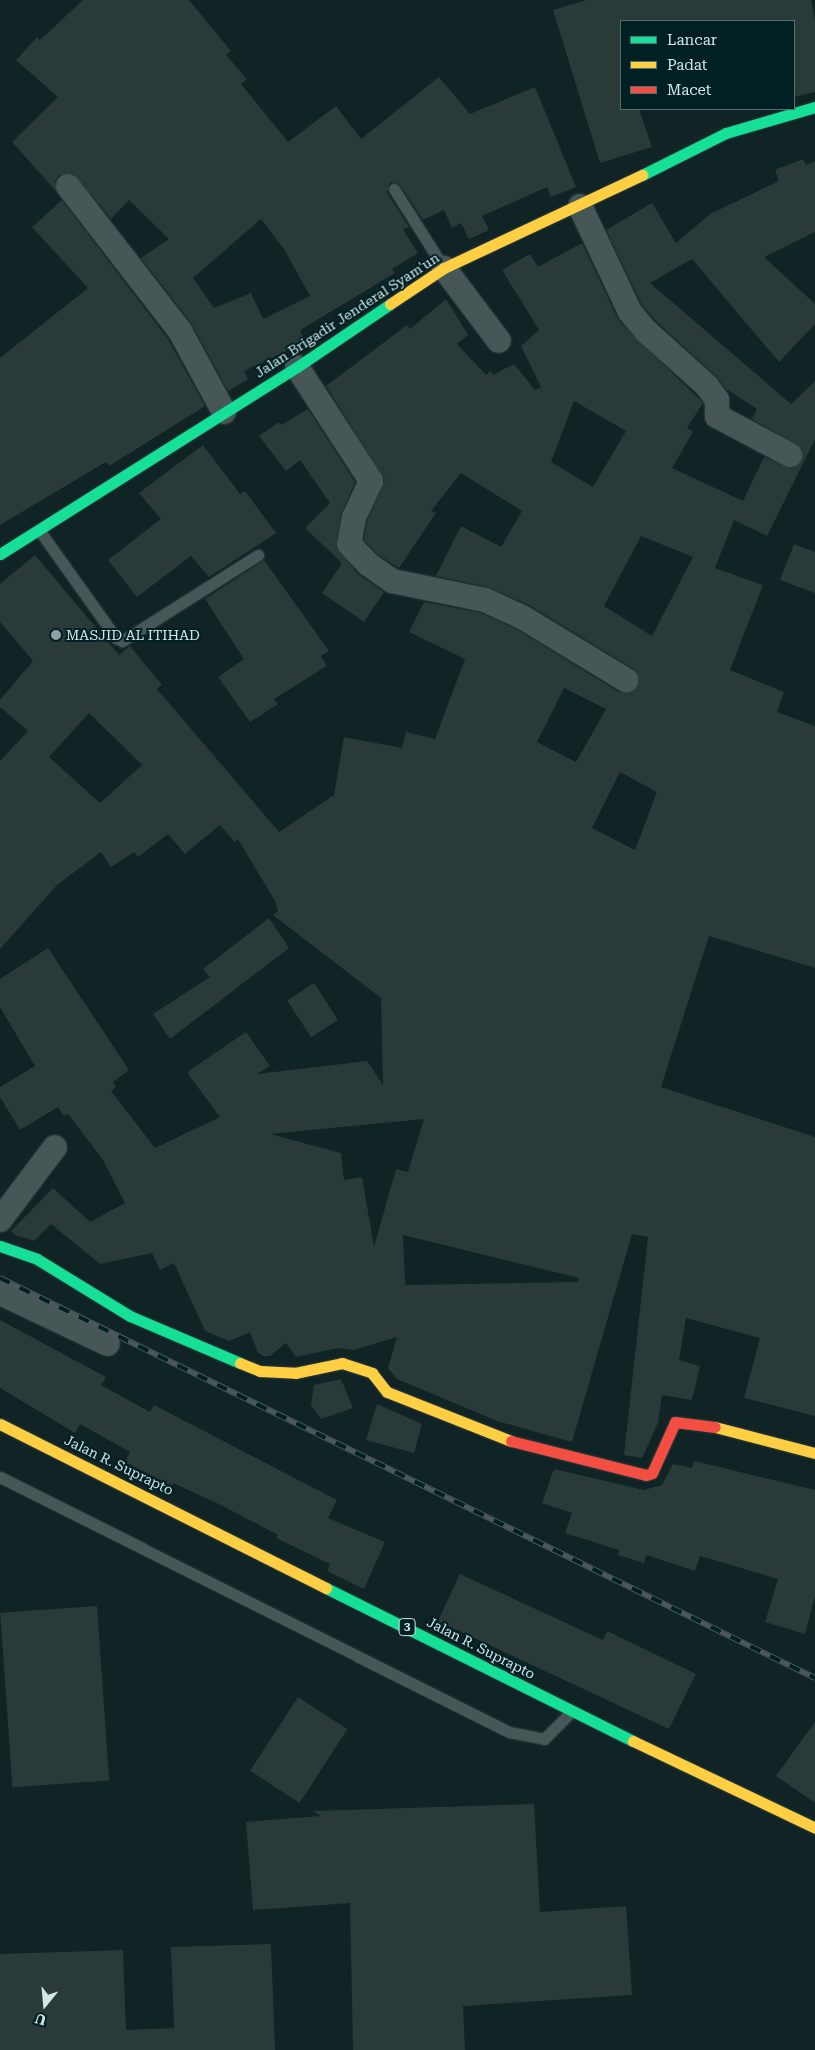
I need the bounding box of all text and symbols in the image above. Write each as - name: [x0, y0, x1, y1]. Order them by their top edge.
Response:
- legend: [620, 20, 795, 110]
- text: Lancar: [667, 31, 717, 49]
- text: Padat: [667, 56, 707, 74]
- text: Macet: [667, 81, 711, 99]
- street label: Jalan Brigadir Jenderal Syam'un: [252, 249, 442, 381]
- place label: MASJID AL ITIHAD: [66, 627, 200, 643]
- marker: MASJID AL ITIHAD: [50, 629, 62, 641]
- street label: Jalan R. Suprapto: [62, 1431, 176, 1499]
- street label: Jalan R. Suprapto: [424, 1613, 538, 1683]
- road number: 3: [398, 1618, 416, 1636]
- north arrow: [20, 1980, 70, 2030]
- text: U: [33, 2010, 48, 2029]

